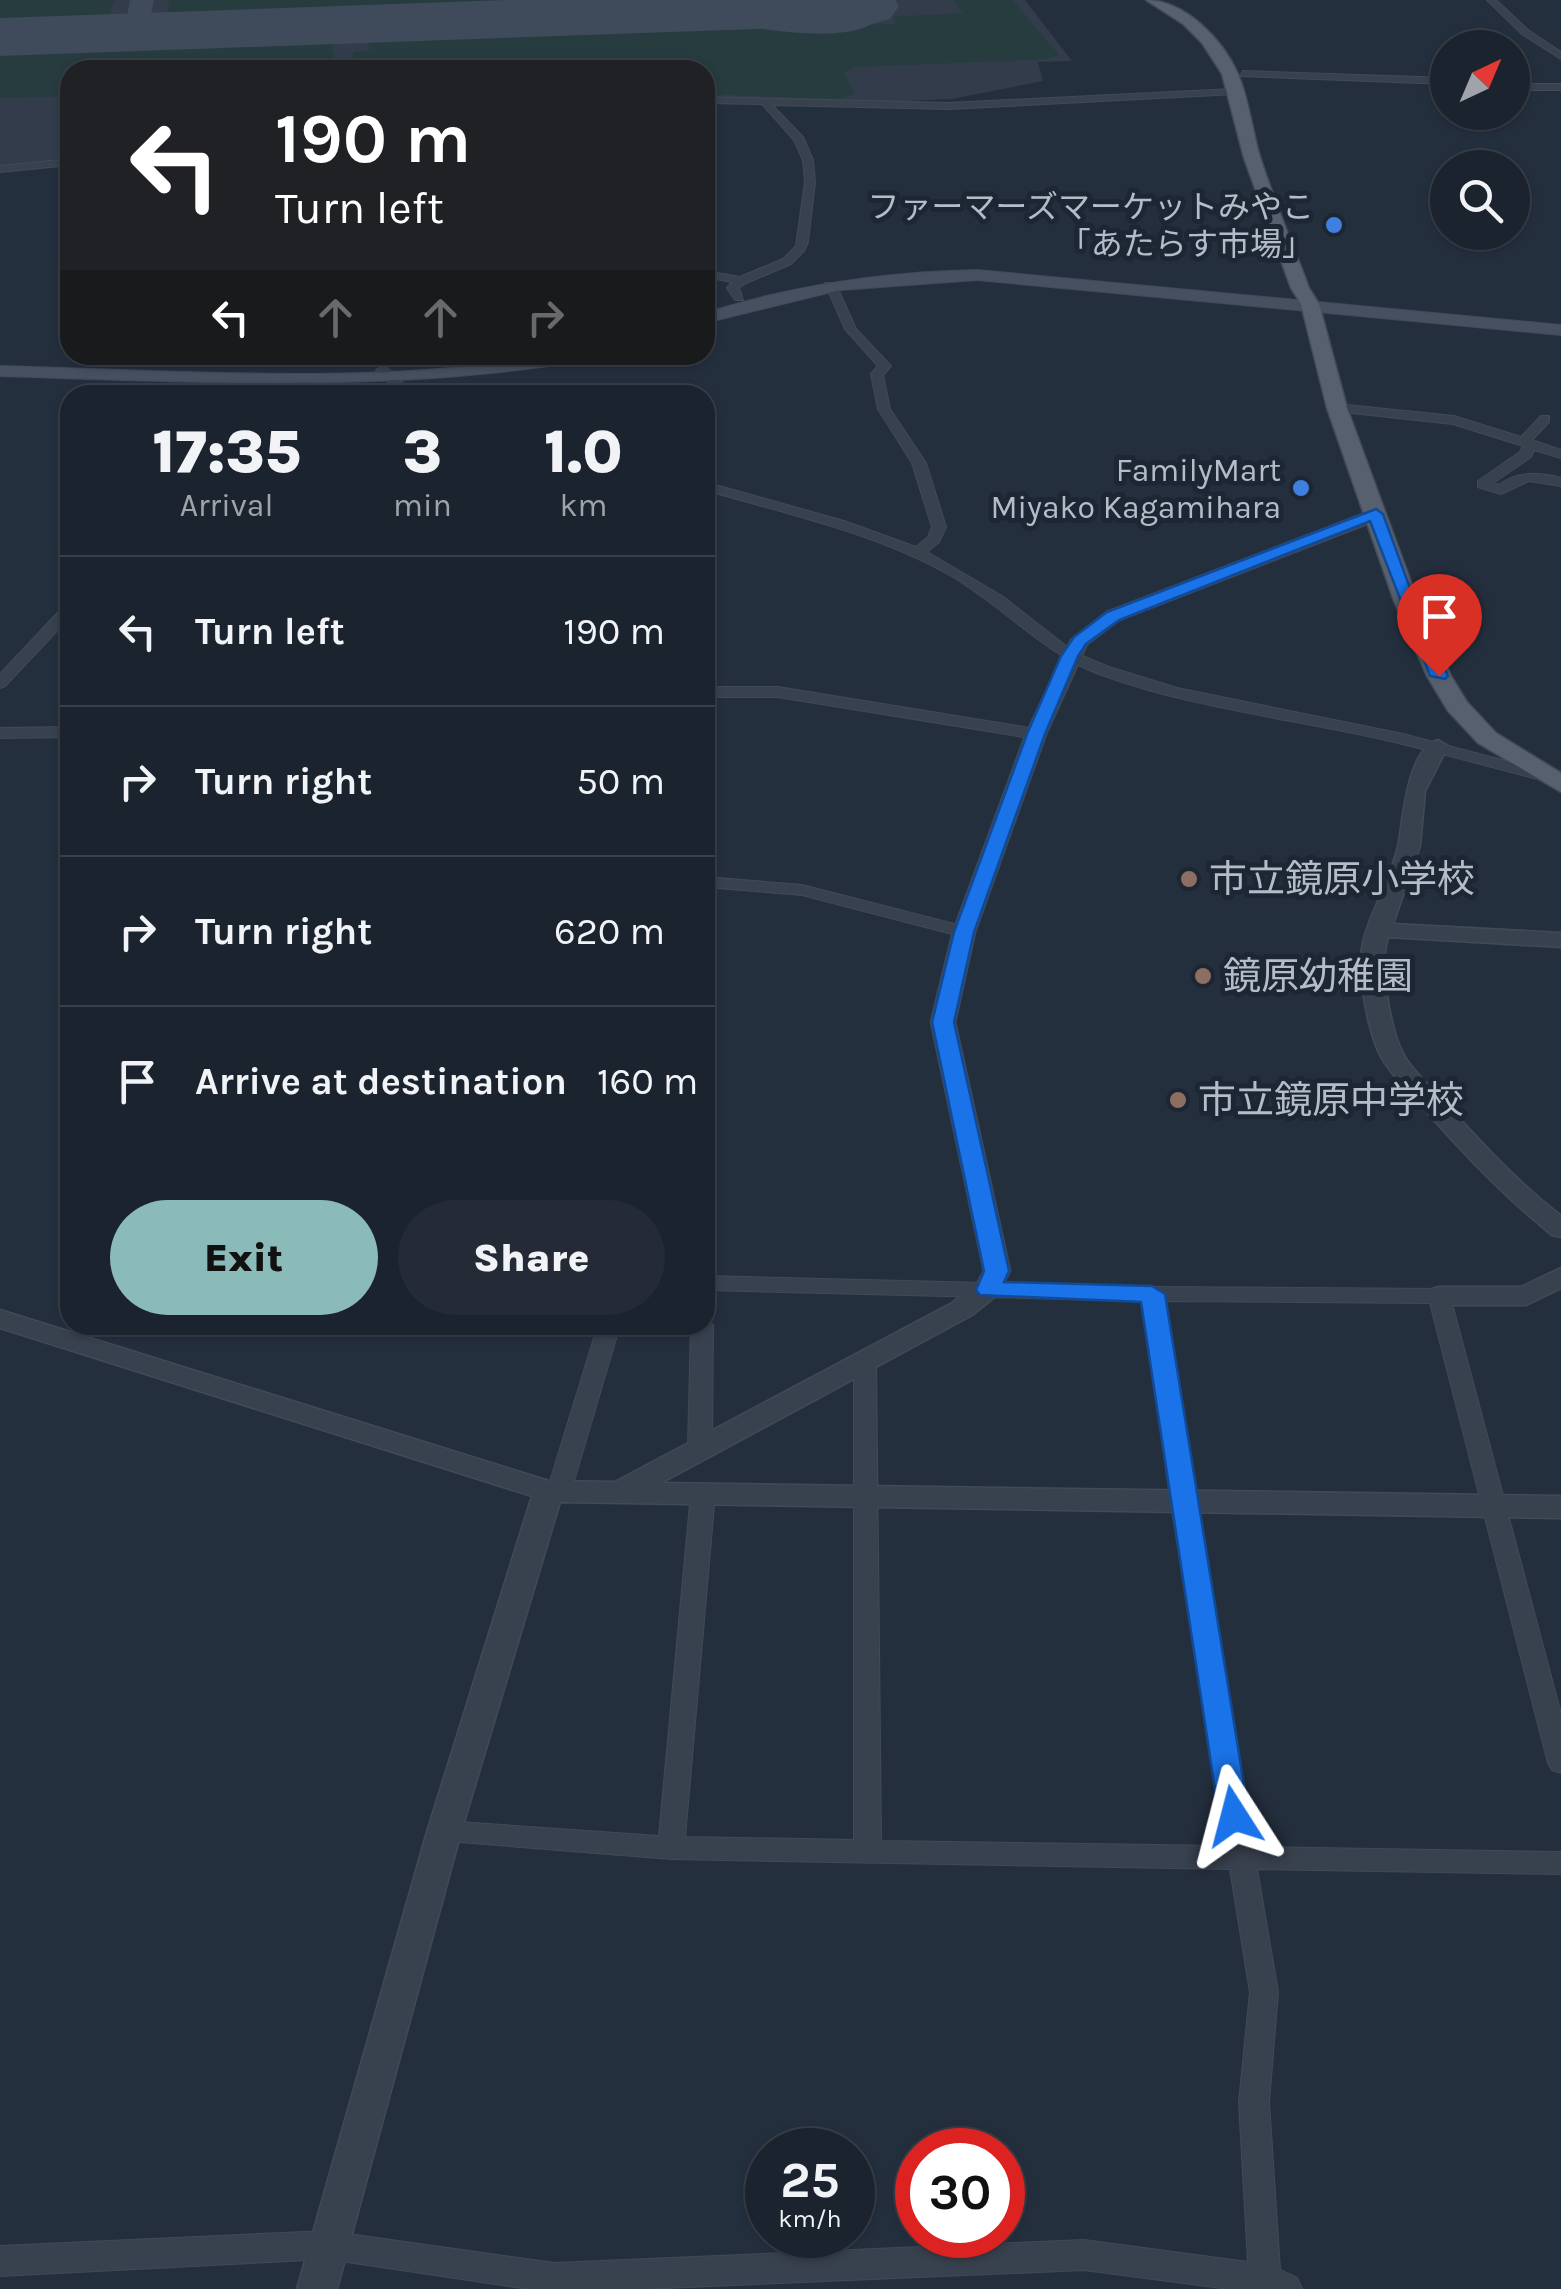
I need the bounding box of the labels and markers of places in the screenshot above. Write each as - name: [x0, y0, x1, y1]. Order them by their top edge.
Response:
- place label: ファーマーズマーケットみやこ 「あたらす市場」: [868, 189, 1314, 263]
- marker: ファーマーズマーケットみやこ 「あたらす市場」: [1323, 214, 1345, 236]
- place label: FamilyMart Miyako Kagamihara: [990, 452, 1281, 526]
- marker: FamilyMart Miyako Kagamihara: [1290, 477, 1312, 499]
- pin: [1397, 574, 1482, 677]
- place label: 市立鏡原小学校: [1209, 857, 1475, 902]
- marker: 市立鏡原小学校: [1178, 868, 1200, 890]
- place label: 鏡原幼稚園: [1223, 954, 1413, 999]
- marker: 鏡原幼稚園: [1192, 965, 1214, 987]
- place label: 市立鏡原中学校: [1198, 1078, 1464, 1123]
- marker: 市立鏡原中学校: [1167, 1089, 1189, 1111]

